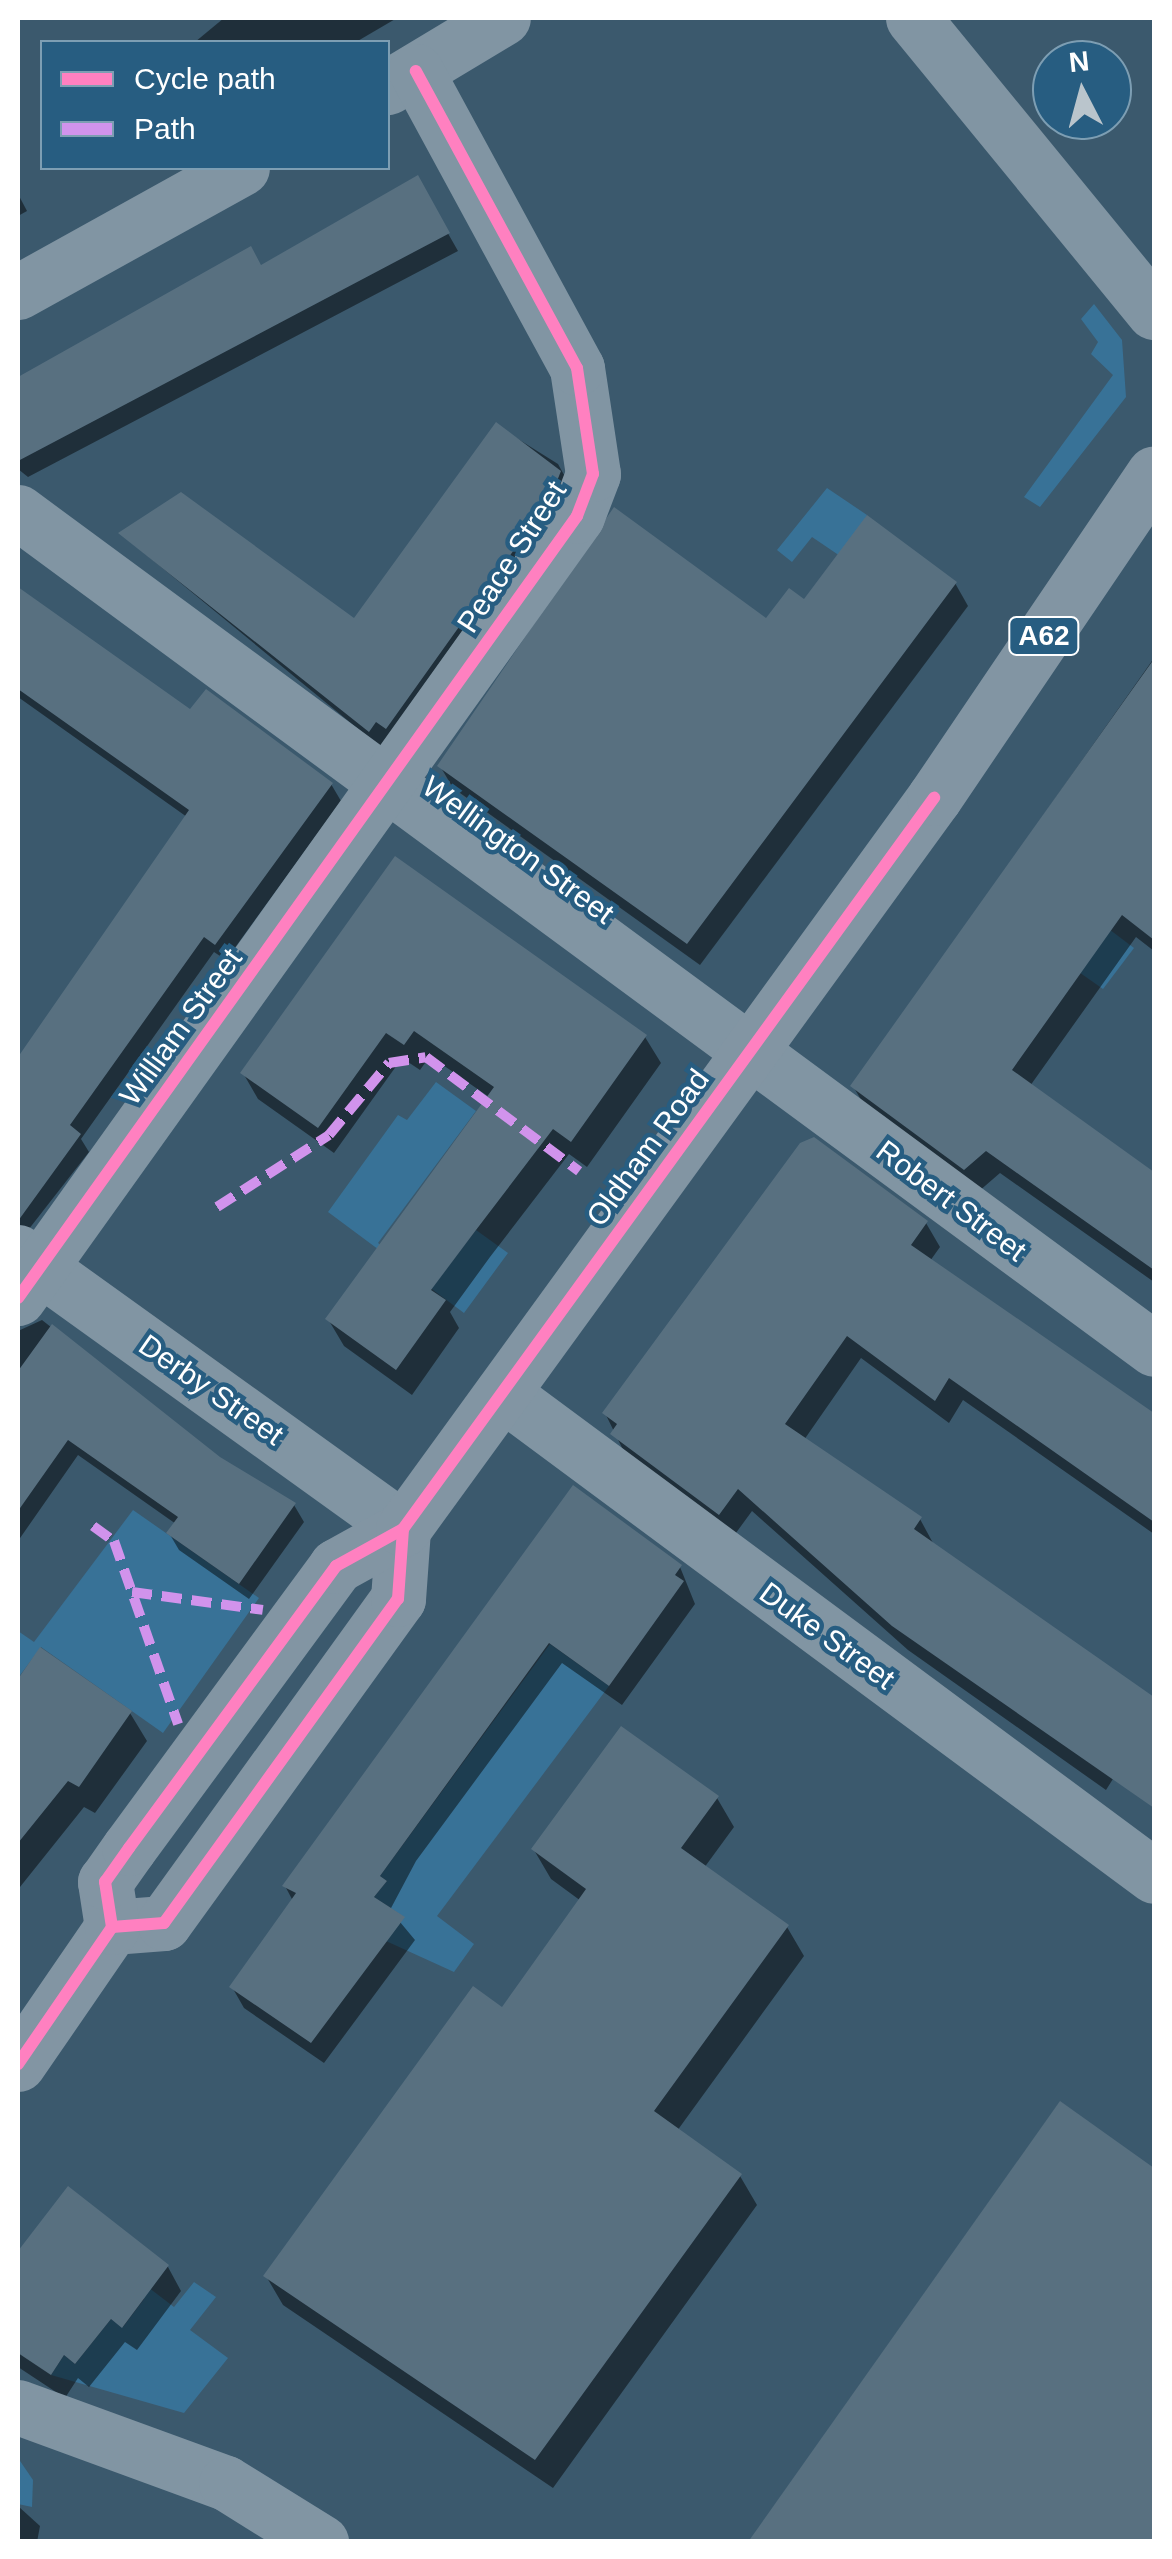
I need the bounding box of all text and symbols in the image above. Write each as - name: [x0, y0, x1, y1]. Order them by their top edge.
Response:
- legend: [40, 40, 390, 170]
- north arrow: [1032, 40, 1132, 140]
- text: N: [1067, 45, 1091, 78]
- text: Cycle path: [134, 62, 276, 95]
- text: Path: [134, 112, 196, 145]
- street label: Peace Street: [450, 474, 574, 640]
- road number: A62: [1006, 613, 1082, 659]
- street label: Wellington Street: [415, 768, 621, 932]
- street label: William Street: [112, 942, 250, 1112]
- street label: Oldham Road: [579, 1063, 717, 1233]
- street label: Robert Street: [869, 1133, 1033, 1269]
- street label: Derby Street: [132, 1327, 290, 1453]
- street label: Duke Street: [752, 1575, 902, 1697]

